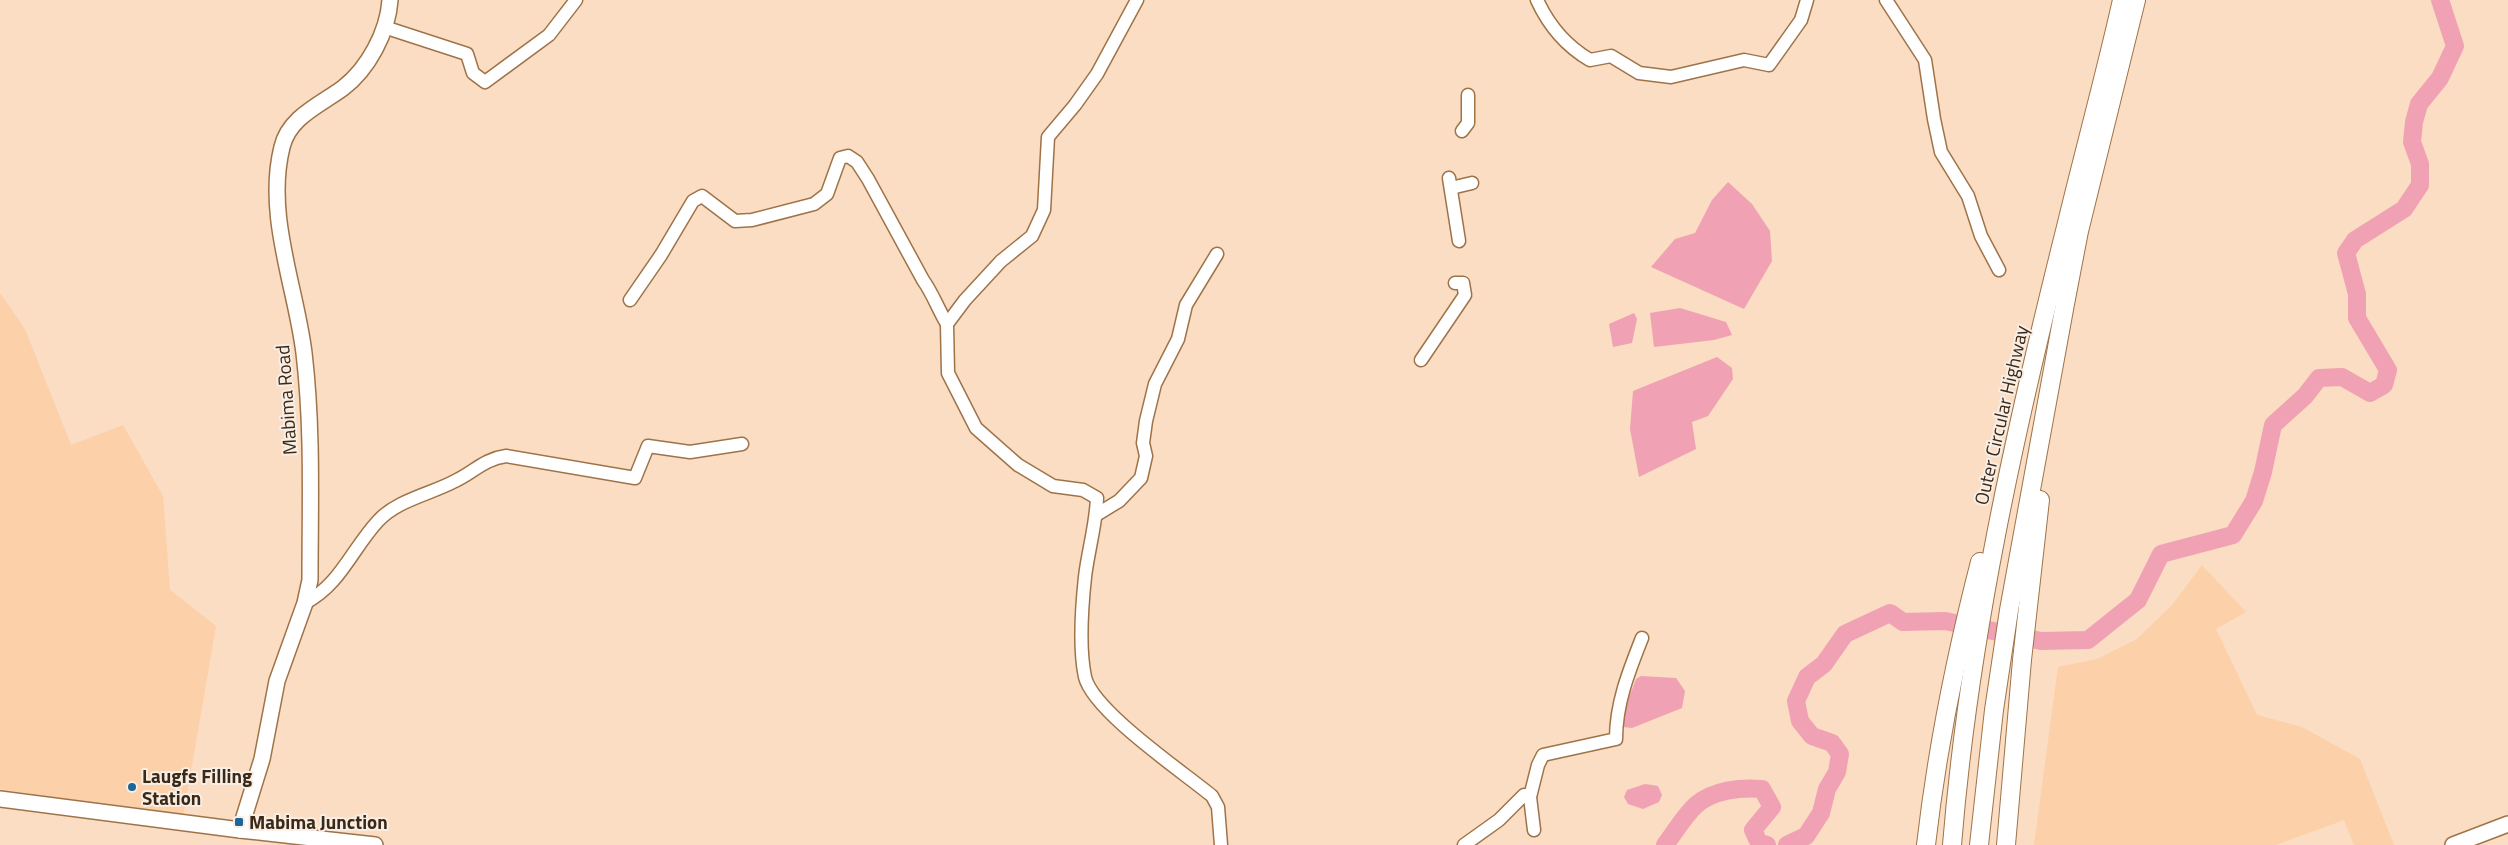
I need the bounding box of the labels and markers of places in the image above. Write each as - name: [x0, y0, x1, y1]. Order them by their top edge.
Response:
- place label: Laugfs Filling Station: [142, 761, 252, 812]
- marker: Laugfs Filling Station: [126, 781, 138, 793]
- place label: Mabima Junction: [249, 807, 388, 836]
- marker: Mabima Junction: [233, 816, 245, 828]

